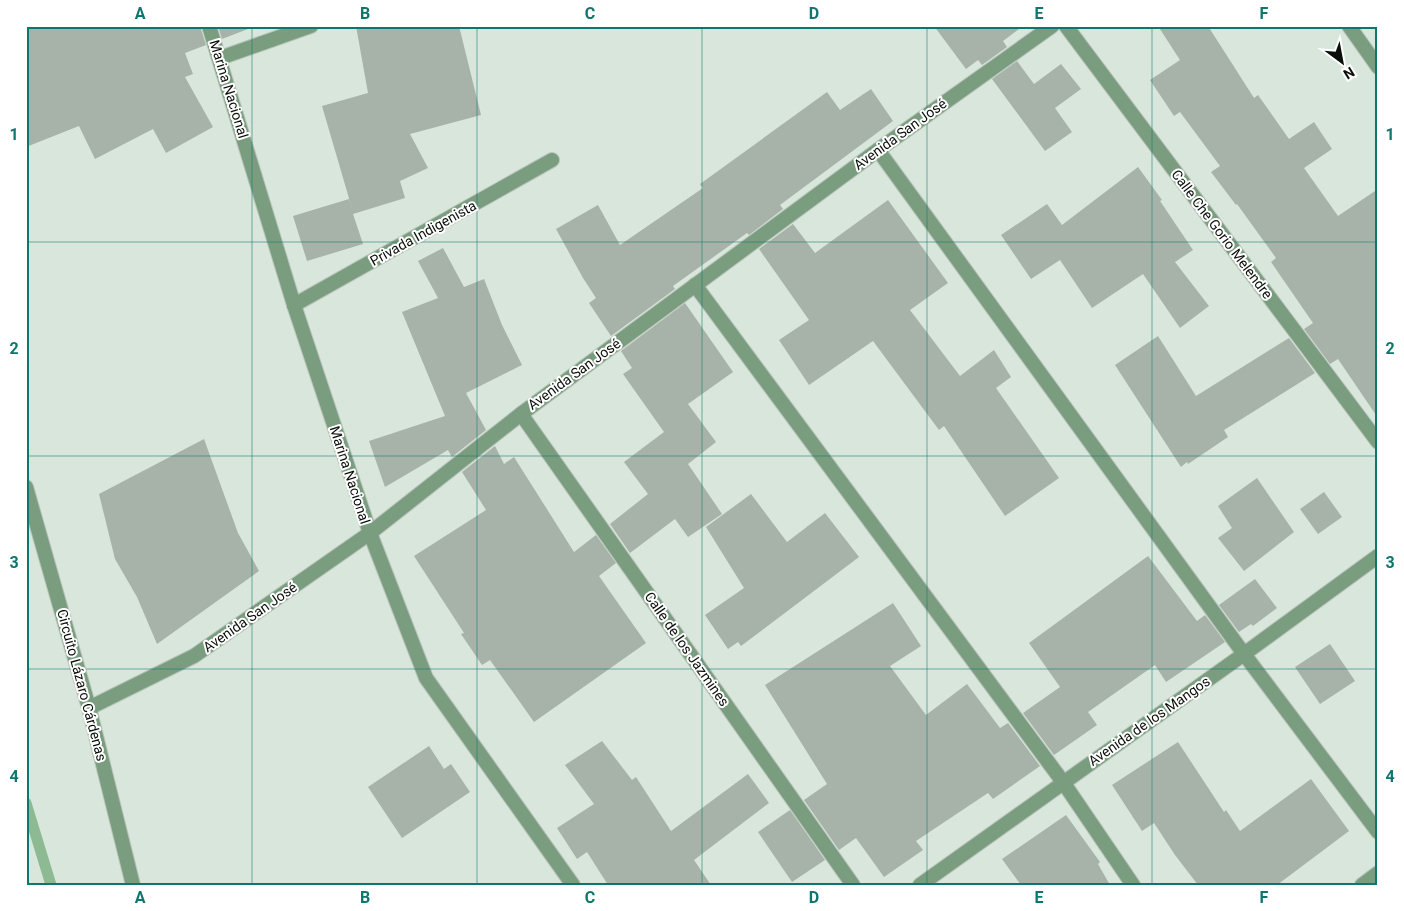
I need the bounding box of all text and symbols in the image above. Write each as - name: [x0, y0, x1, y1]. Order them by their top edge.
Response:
- text: A: [135, 4, 146, 23]
- text: B: [360, 4, 370, 23]
- text: C: [585, 4, 595, 23]
- text: D: [809, 4, 819, 23]
- text: E: [1035, 4, 1044, 23]
- text: F: [1260, 4, 1269, 23]
- street label: Marina Nacional: [206, 38, 252, 140]
- north arrow: [1316, 38, 1366, 88]
- text: N: [1340, 64, 1357, 82]
- street label: Avenida San José: [851, 95, 949, 173]
- text: 1: [9, 125, 19, 144]
- text: 1: [1385, 125, 1395, 144]
- street label: Calle Che Gorio Melendre: [1168, 166, 1276, 302]
- street label: Privada Indigenista: [367, 197, 479, 269]
- street label: Avenida San José: [525, 335, 623, 413]
- text: 2: [9, 339, 19, 358]
- text: 2: [1385, 339, 1395, 358]
- street label: Marina Nacional: [327, 424, 373, 526]
- text: 3: [9, 553, 19, 572]
- text: 3: [1385, 553, 1395, 572]
- street label: Avenida San José: [200, 579, 300, 655]
- street label: Calle de los Jazmines: [642, 589, 732, 709]
- street label: Circuito Lázaro Cárdenas: [54, 607, 110, 763]
- street label: Avenida de los Mangos: [1085, 673, 1213, 769]
- text: 4: [9, 767, 19, 786]
- text: 4: [1385, 767, 1395, 786]
- text: A: [135, 888, 146, 907]
- text: B: [360, 888, 370, 907]
- text: C: [585, 888, 595, 907]
- text: D: [809, 888, 819, 907]
- text: E: [1035, 888, 1044, 907]
- text: F: [1260, 888, 1269, 907]

